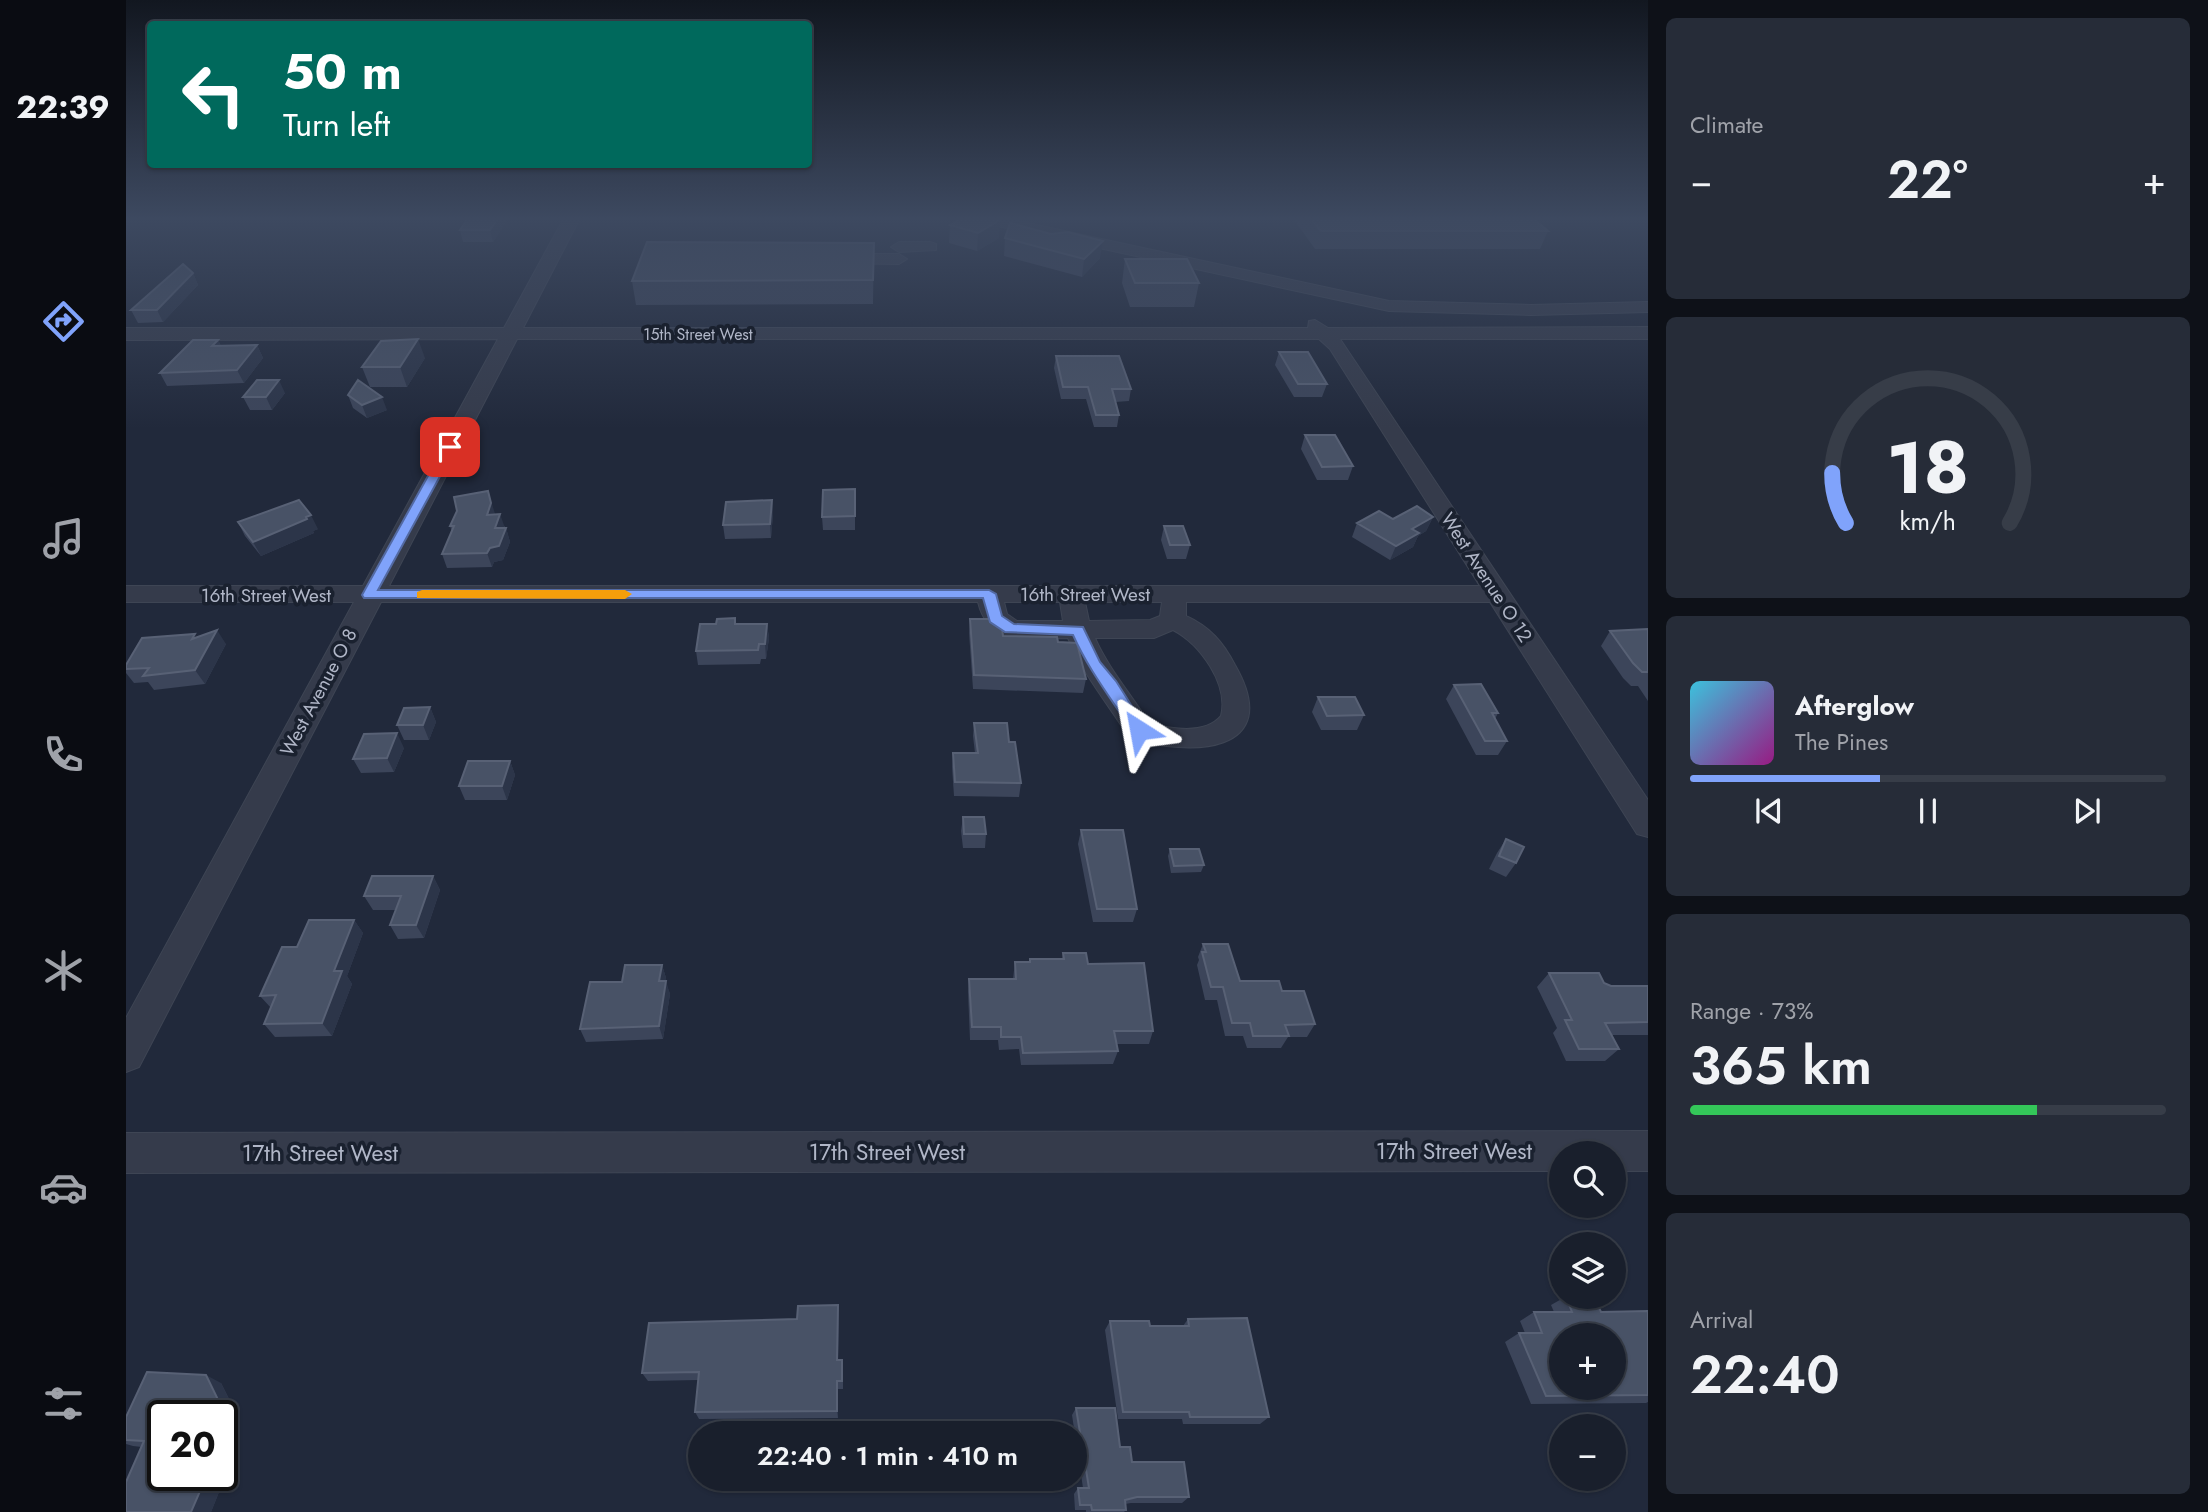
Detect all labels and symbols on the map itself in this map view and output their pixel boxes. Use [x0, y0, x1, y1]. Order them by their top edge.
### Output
street label: 15th Street West [643, 323, 753, 346]
pin [420, 417, 480, 477]
street label: West Avenue O 12 [1434, 507, 1539, 648]
street label: 16th Street West [1020, 581, 1150, 608]
street label: 16th Street West [201, 582, 331, 609]
street label: West Avenue O 8 [273, 624, 363, 761]
position arrow [1102, 693, 1176, 767]
street label: 17th Street West [1376, 1134, 1533, 1168]
street label: 17th Street West [809, 1135, 966, 1169]
street label: 17th Street West [242, 1136, 399, 1170]
speed limit sign: 20 [147, 1400, 238, 1491]

